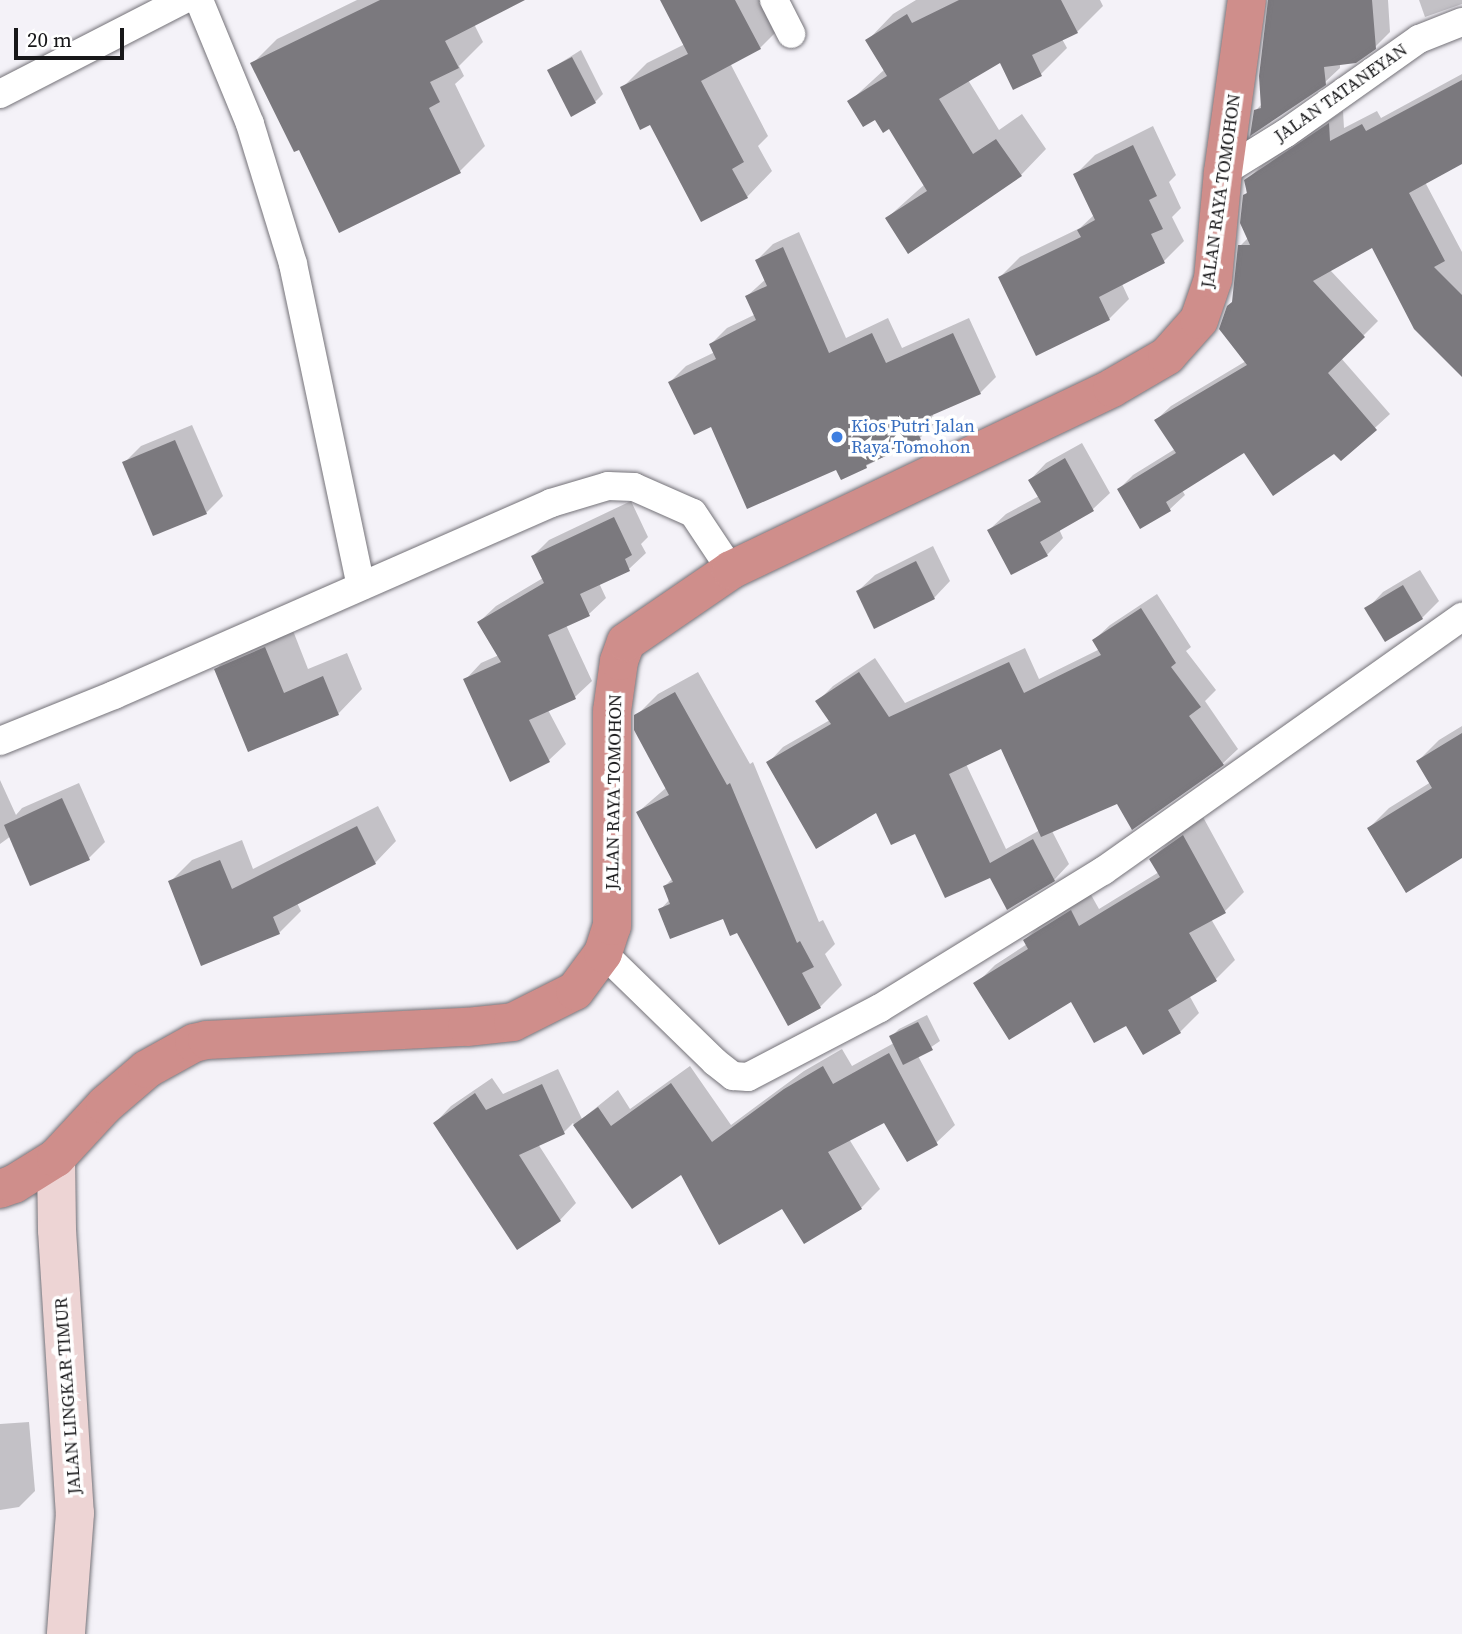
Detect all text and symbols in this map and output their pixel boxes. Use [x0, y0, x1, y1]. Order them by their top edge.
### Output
scale bar [18, 14, 128, 58]
text: 20 m [27, 25, 72, 54]
street label: JALAN TATANEYAN [1270, 39, 1412, 147]
street label: JALAN RAYA TOMOHON [1197, 92, 1245, 290]
place label: Kios Putri Jalan Raya Tomohon [851, 416, 975, 458]
marker: Kios Putri Jalan Raya Tomohon [829, 429, 845, 445]
street label: JALAN RAYA TOMOHON [601, 694, 627, 890]
street label: JALAN LINGKAR TIMUR [50, 1297, 86, 1495]

